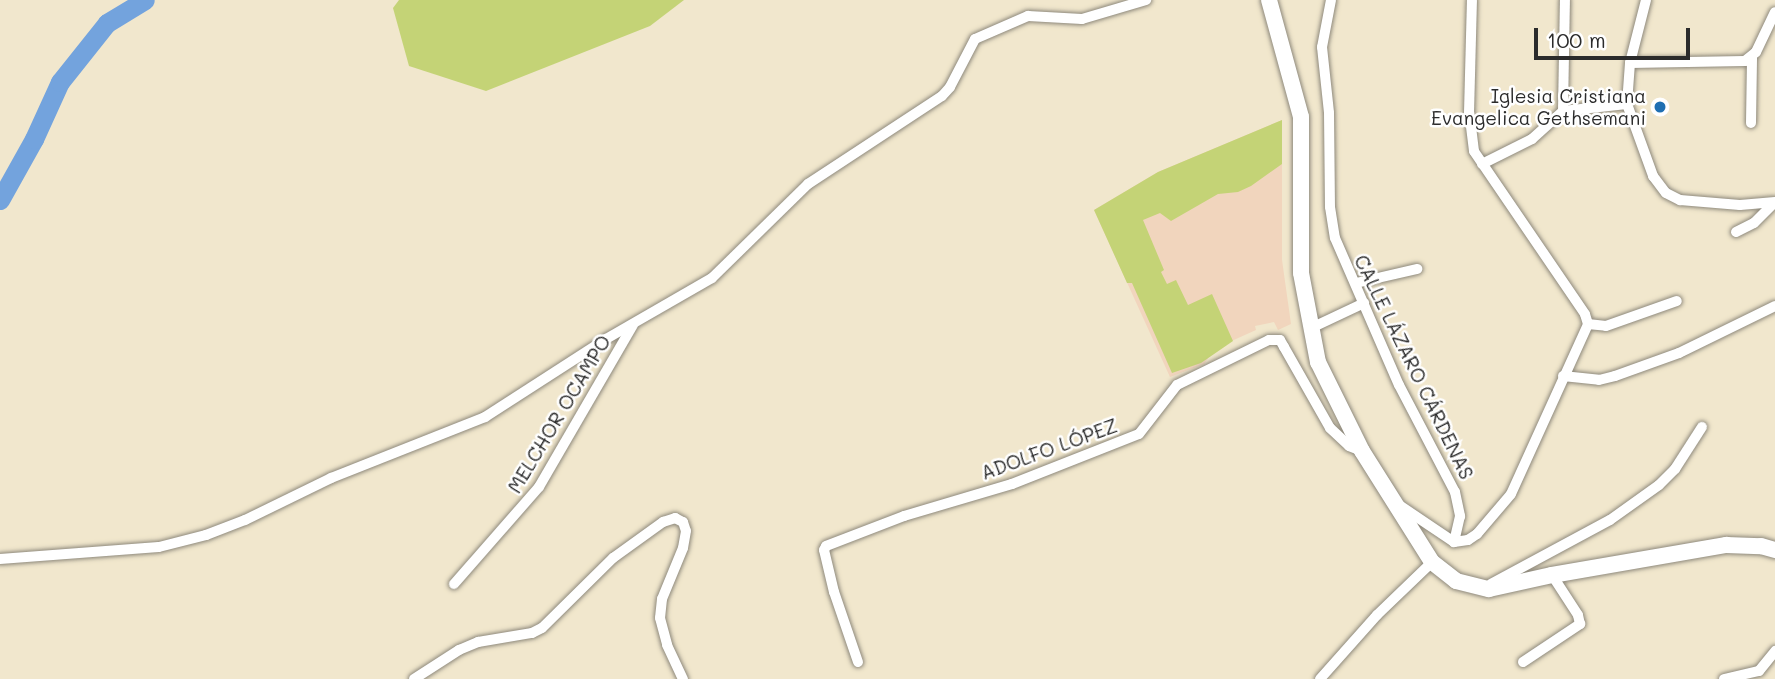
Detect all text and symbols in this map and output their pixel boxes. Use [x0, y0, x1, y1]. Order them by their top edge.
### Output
scale bar [1537, 14, 1693, 58]
text: 100 m [1547, 26, 1606, 53]
place label: Iglesia Cristiana Evangelica Gethsemani [1431, 85, 1646, 129]
marker: Iglesia Cristiana Evangelica Gethsemani [1652, 99, 1668, 115]
street label: CALLE LÁZARO CÁRDENAS [1350, 251, 1478, 483]
street label: MELCHOR OCAMPO [503, 331, 615, 497]
street label: ADOLFO LÓPEZ [978, 414, 1120, 484]

